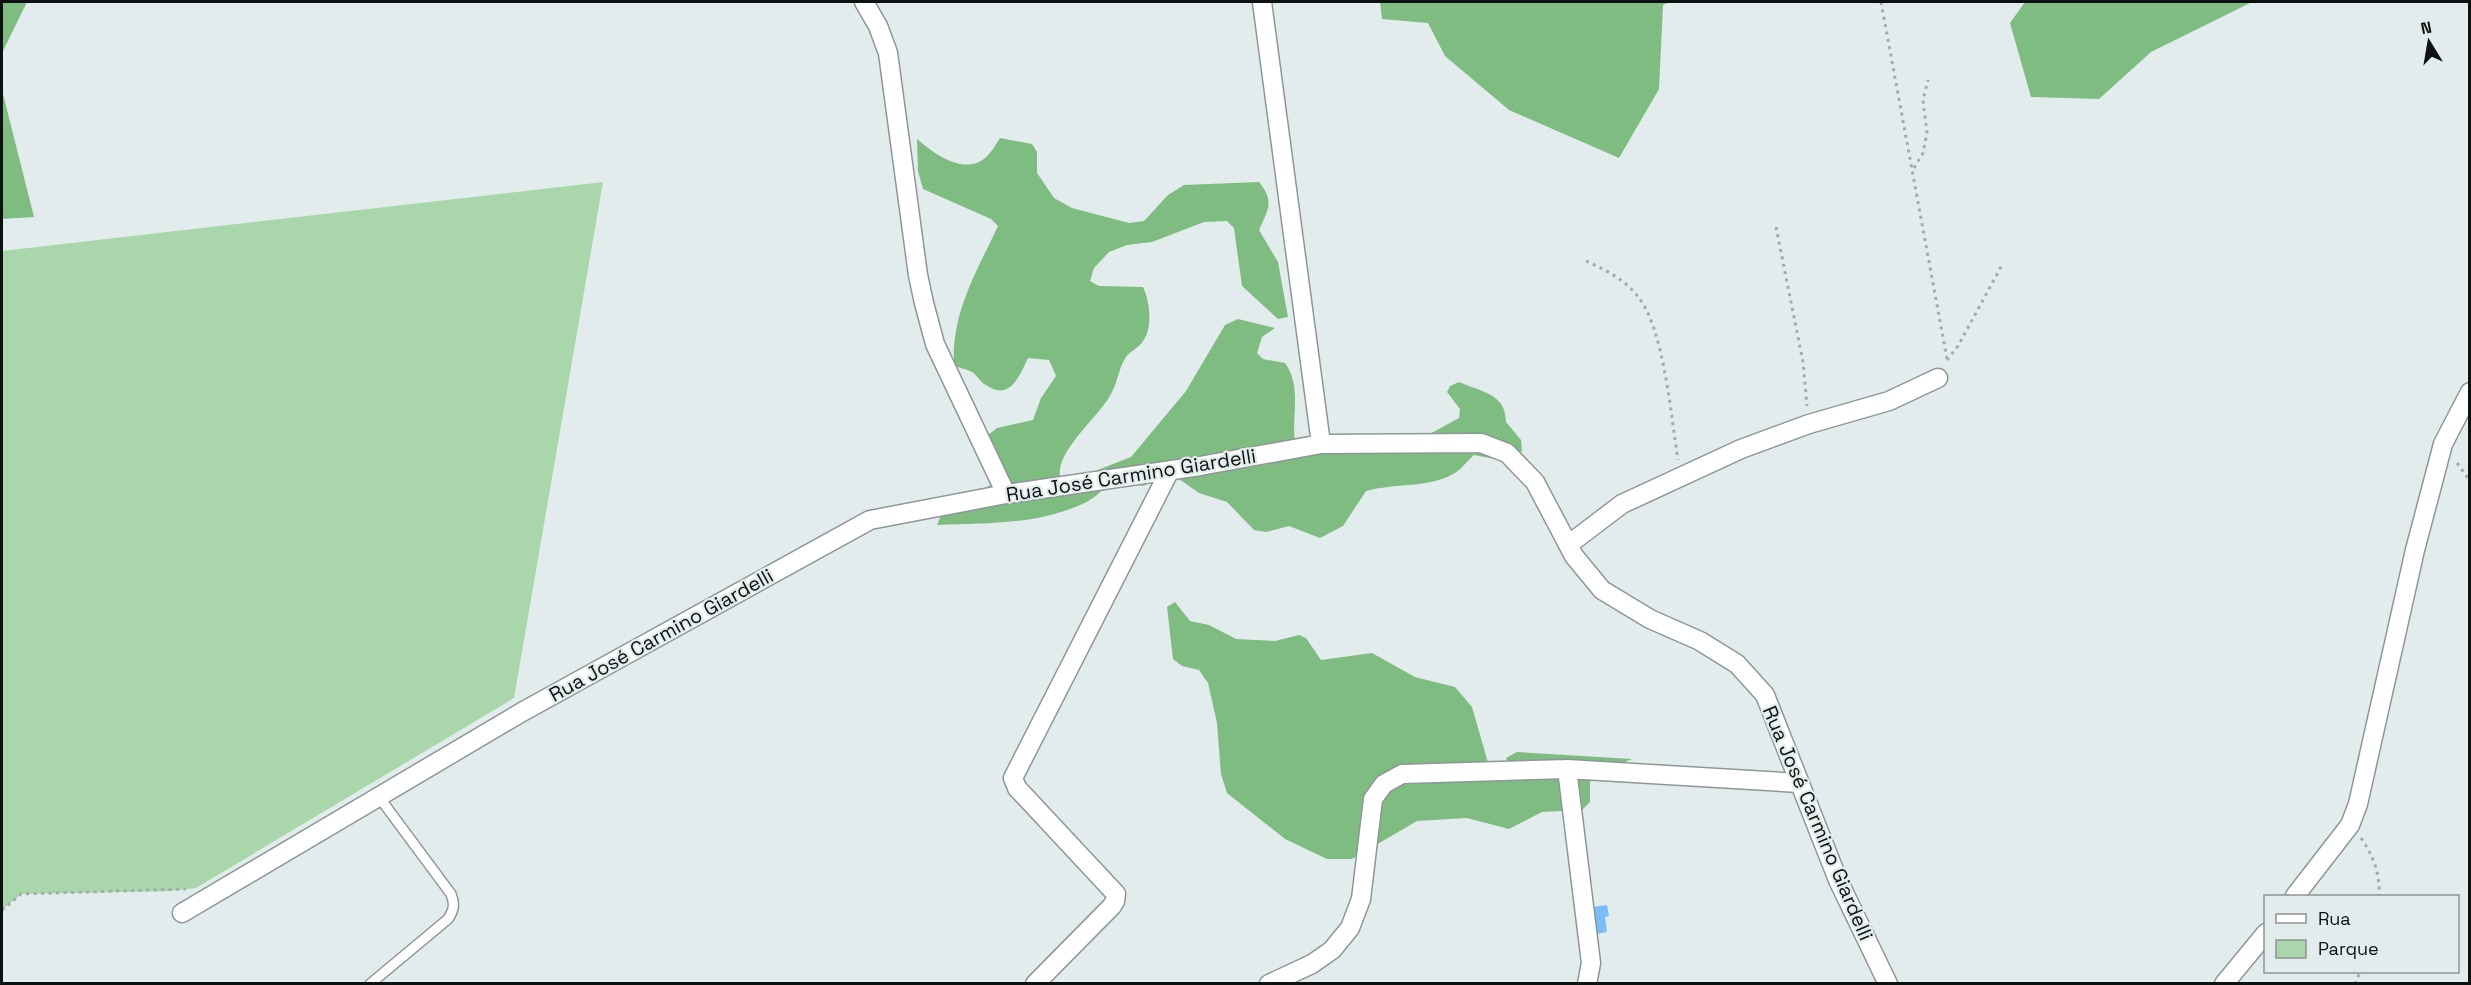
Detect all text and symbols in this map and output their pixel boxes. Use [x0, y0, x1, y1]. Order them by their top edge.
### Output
north arrow [2399, 12, 2459, 72]
text: N [2419, 16, 2434, 39]
street label: Rua José Carmino Giardelli [1004, 442, 1258, 508]
street label: Rua José Carmino Giardelli [544, 562, 778, 708]
street label: Rua José Carmino Giardelli [1757, 702, 1879, 944]
legend [2264, 895, 2459, 973]
text: Rua [2318, 907, 2351, 930]
text: Parque [2318, 937, 2379, 960]

